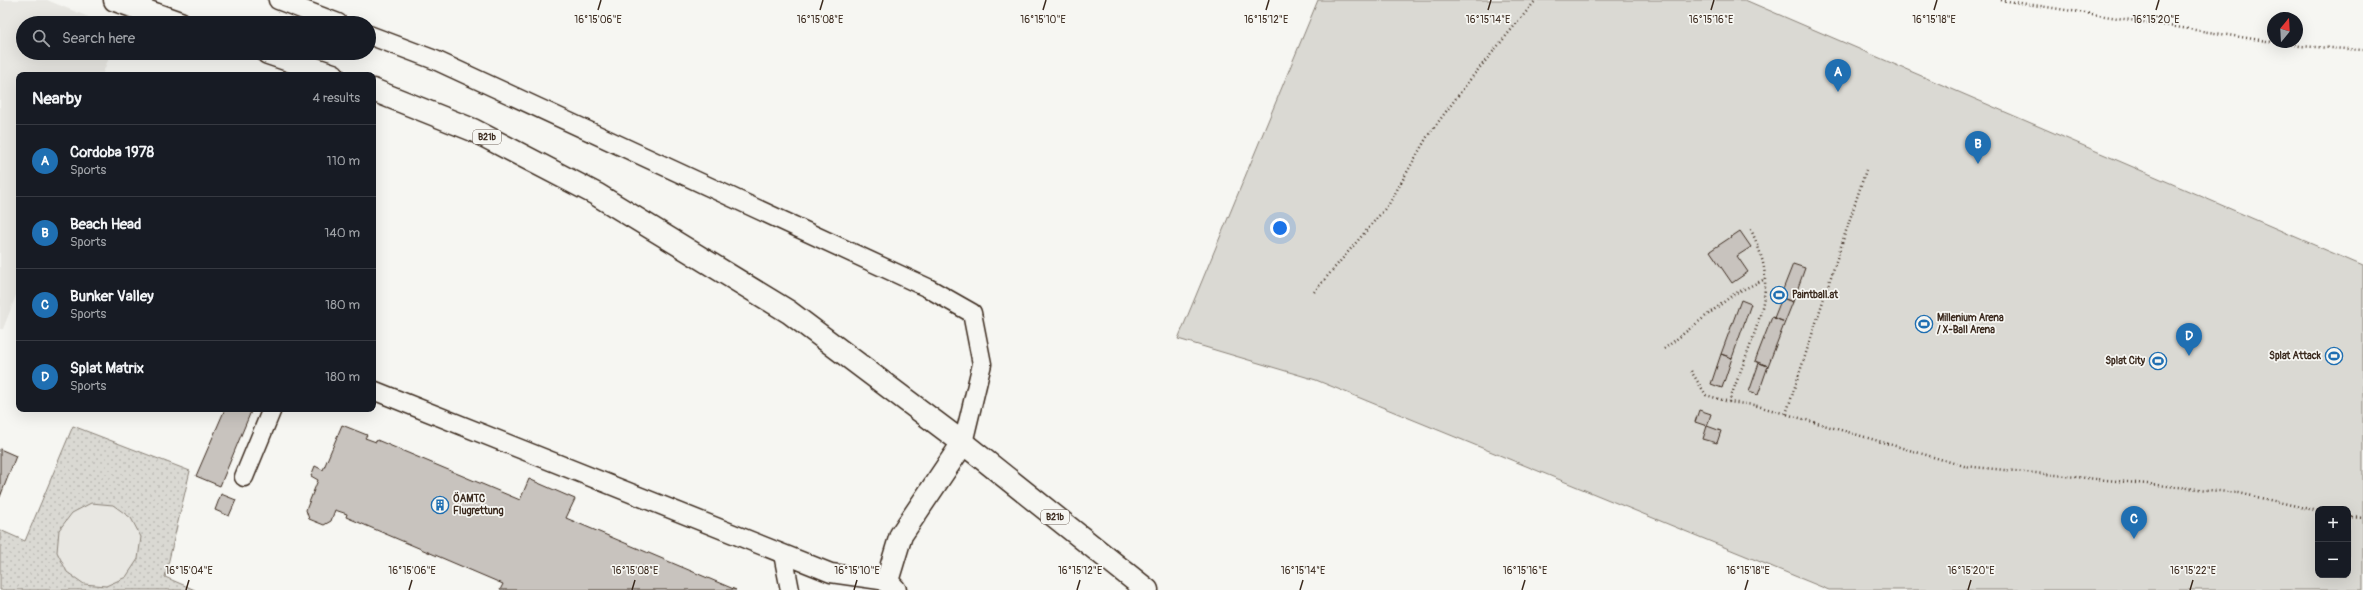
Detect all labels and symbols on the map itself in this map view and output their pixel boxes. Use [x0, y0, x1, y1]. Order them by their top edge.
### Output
north arrow [2267, 12, 2303, 48]
text: 16°15'06"E [574, 14, 622, 26]
text: 16°15'08"E [797, 14, 843, 26]
text: 16°15'10"E [1020, 14, 1066, 26]
text: 16°15'12"E [1244, 14, 1288, 26]
text: 16°15'14"E [1466, 14, 1510, 26]
text: 16°15'16"E [1689, 14, 1733, 26]
text: 16°15'18"E [1912, 14, 1956, 26]
text: 16°15'20"E [2132, 14, 2180, 26]
pin: A [1825, 59, 1851, 92]
road number: B21b [473, 130, 501, 144]
pin: B [1965, 131, 1991, 164]
your location [1270, 218, 1290, 238]
sports icon: Paintball.at [1769, 285, 1789, 305]
place label: Paintball.at [1792, 289, 1839, 301]
place label: Millenium Arena / X-Ball Arena [1937, 312, 2004, 336]
sports icon: Millenium Arena / X-Ball Arena [1914, 314, 1934, 334]
pin: D [2176, 323, 2202, 356]
sports icon: Splat Attack [2324, 346, 2344, 366]
place label: Splat Attack [2269, 350, 2322, 362]
sports icon: Splat City [2148, 351, 2168, 371]
place label: Splat City [2105, 355, 2146, 367]
place label: ÖAMTC Flugrettung [453, 491, 504, 517]
building icon: ÖAMTC Flugrettung [430, 495, 450, 515]
pin: C [2121, 506, 2147, 539]
road number: B21b [1041, 510, 1069, 524]
text: 16°15'04"E [165, 565, 213, 577]
text: 16°15'06"E [388, 565, 436, 577]
text: 16°15'08"E [612, 565, 658, 577]
text: 16°15'10"E [834, 565, 880, 577]
text: 16°15'12"E [1058, 565, 1102, 577]
text: 16°15'14"E [1281, 565, 1325, 577]
text: 16°15'16"E [1503, 565, 1547, 577]
text: 16°15'18"E [1726, 565, 1770, 577]
text: 16°15'20"E [1947, 565, 1995, 577]
text: 16°15'22"E [2170, 565, 2216, 577]

